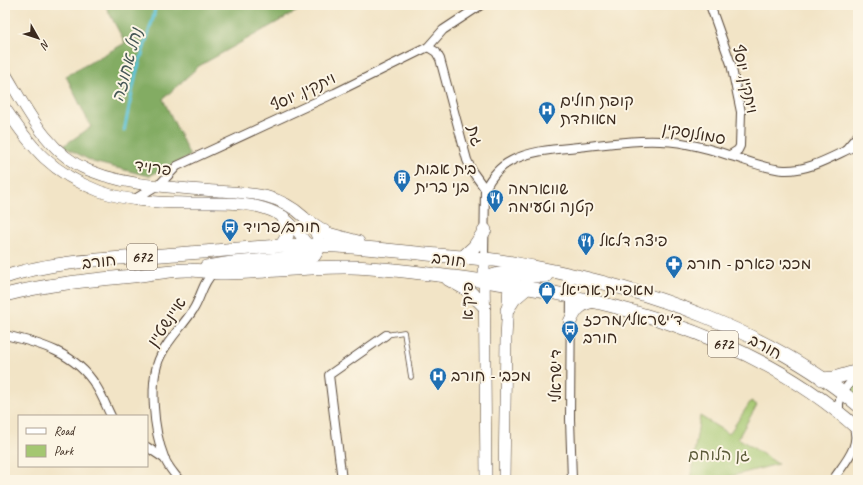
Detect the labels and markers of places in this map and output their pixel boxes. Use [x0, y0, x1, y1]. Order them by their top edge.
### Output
place label: קופת חולים מאוחדת [560, 91, 634, 129]
hospital icon: קופת חולים מאוחדת [537, 100, 557, 125]
place label: בית אבות בני ברית [414, 159, 476, 197]
building icon: בית אבות בני ברית [392, 168, 412, 193]
place label: שווארמה קטנה וטעימה [508, 179, 594, 217]
restaurant icon: שווארמה קטנה וטעימה [485, 188, 505, 213]
bus stop icon: חורב/פרויד [220, 217, 240, 242]
place label: חורב/פרויד [243, 217, 320, 237]
restaurant icon: פיצה דלאל [576, 231, 596, 256]
place label: פיצה דלאל [599, 231, 668, 251]
pharmacy icon: מכבי פארם - חורב [664, 254, 684, 279]
place label: מכבי פארם - חורב [687, 254, 811, 274]
shop icon: מאפיית אריאל [537, 280, 557, 305]
place label: מאפיית אריאל [560, 280, 654, 300]
place label: ד׳ישראלי/מרכז חורב [583, 310, 683, 348]
bus stop icon: ד׳ישראלי/מרכז חורב [560, 319, 580, 344]
hospital icon: מכבי - חורב [428, 366, 448, 391]
place label: מכבי - חורב [451, 366, 531, 386]

